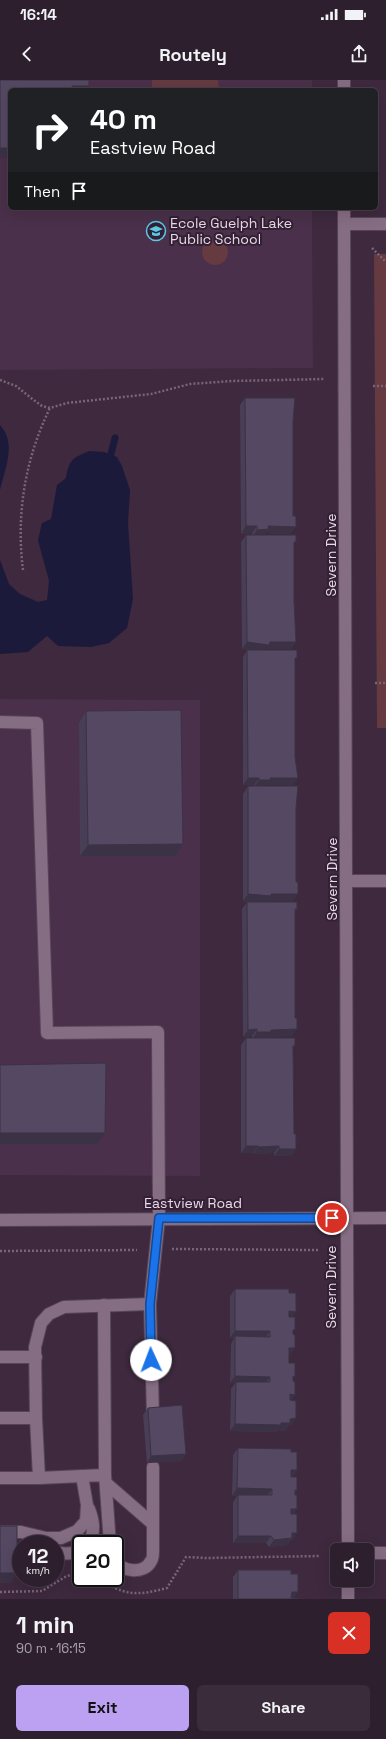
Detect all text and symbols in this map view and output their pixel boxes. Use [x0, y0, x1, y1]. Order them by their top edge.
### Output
text: 16:14 [20, 5, 57, 24]
icon: back [16, 43, 38, 65]
text: Routely [159, 43, 227, 66]
icon: share [348, 43, 370, 65]
text: 40 m [90, 101, 157, 137]
icon: right [24, 104, 76, 156]
text: Eastview Road [90, 136, 216, 159]
icon: arrive [68, 180, 90, 202]
text: Then [24, 182, 60, 201]
place label: Ecole Guelph Lake Public School [170, 214, 292, 248]
school or university icon: Ecole Guelph Lake Public School [145, 220, 167, 242]
street label: Severn Drive [322, 513, 340, 597]
street label: Severn Drive [323, 837, 341, 921]
street label: Eastview Road [144, 1194, 242, 1212]
pin [315, 1201, 349, 1235]
icon: arrive [321, 1207, 343, 1229]
street label: Severn Drive [322, 1245, 340, 1329]
position arrow [130, 1339, 172, 1381]
speed limit sign: 20 [72, 1535, 124, 1587]
text: 12 [28, 1543, 48, 1569]
map controls [330, 1543, 374, 1587]
button: sound [330, 1543, 374, 1587]
text: km/h [26, 1564, 50, 1577]
text: 1 min [16, 1609, 75, 1640]
button: close [328, 1612, 370, 1654]
text: 90 m · 16:15 [16, 1640, 86, 1657]
button: Exit [16, 1685, 189, 1731]
button: Share [197, 1685, 370, 1731]

